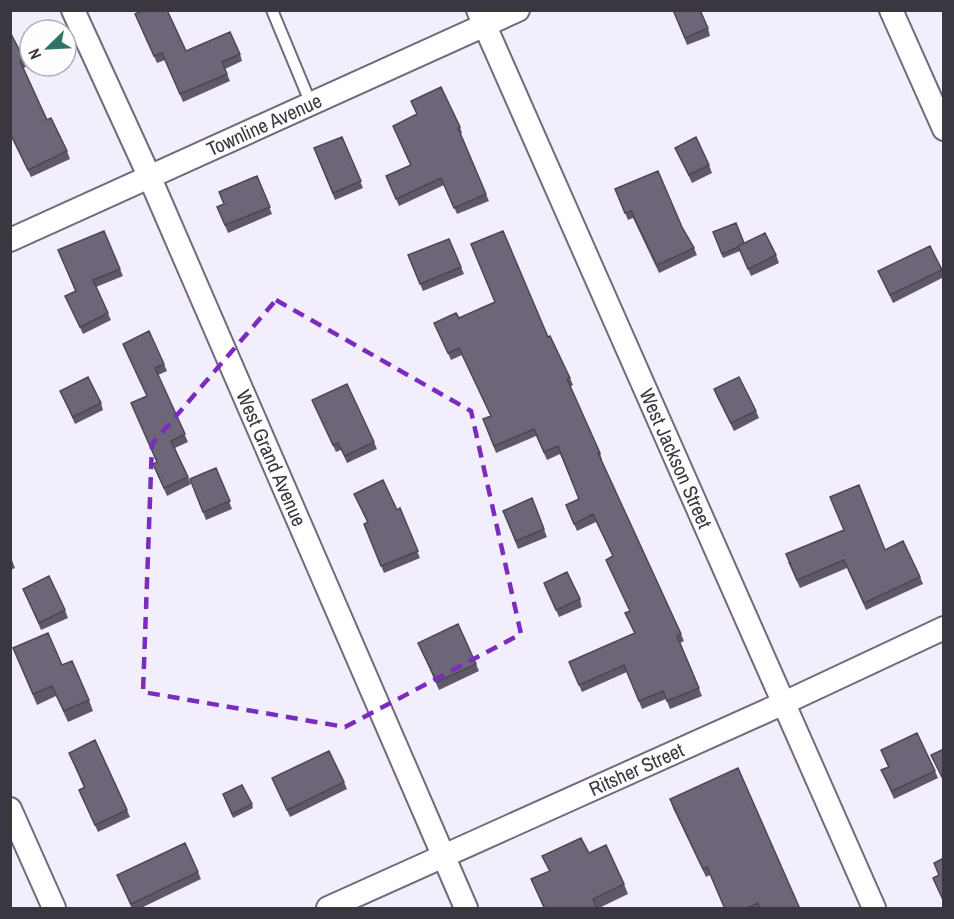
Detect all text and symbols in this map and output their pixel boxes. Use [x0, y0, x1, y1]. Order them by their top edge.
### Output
north arrow [18, 18, 78, 78]
text: N [22, 45, 46, 63]
street label: Townline Avenue [202, 87, 326, 162]
street label: West Jackson Street [634, 384, 719, 533]
street label: West Grand Avenue [230, 385, 313, 530]
street label: Ritsher Street [584, 736, 688, 802]

